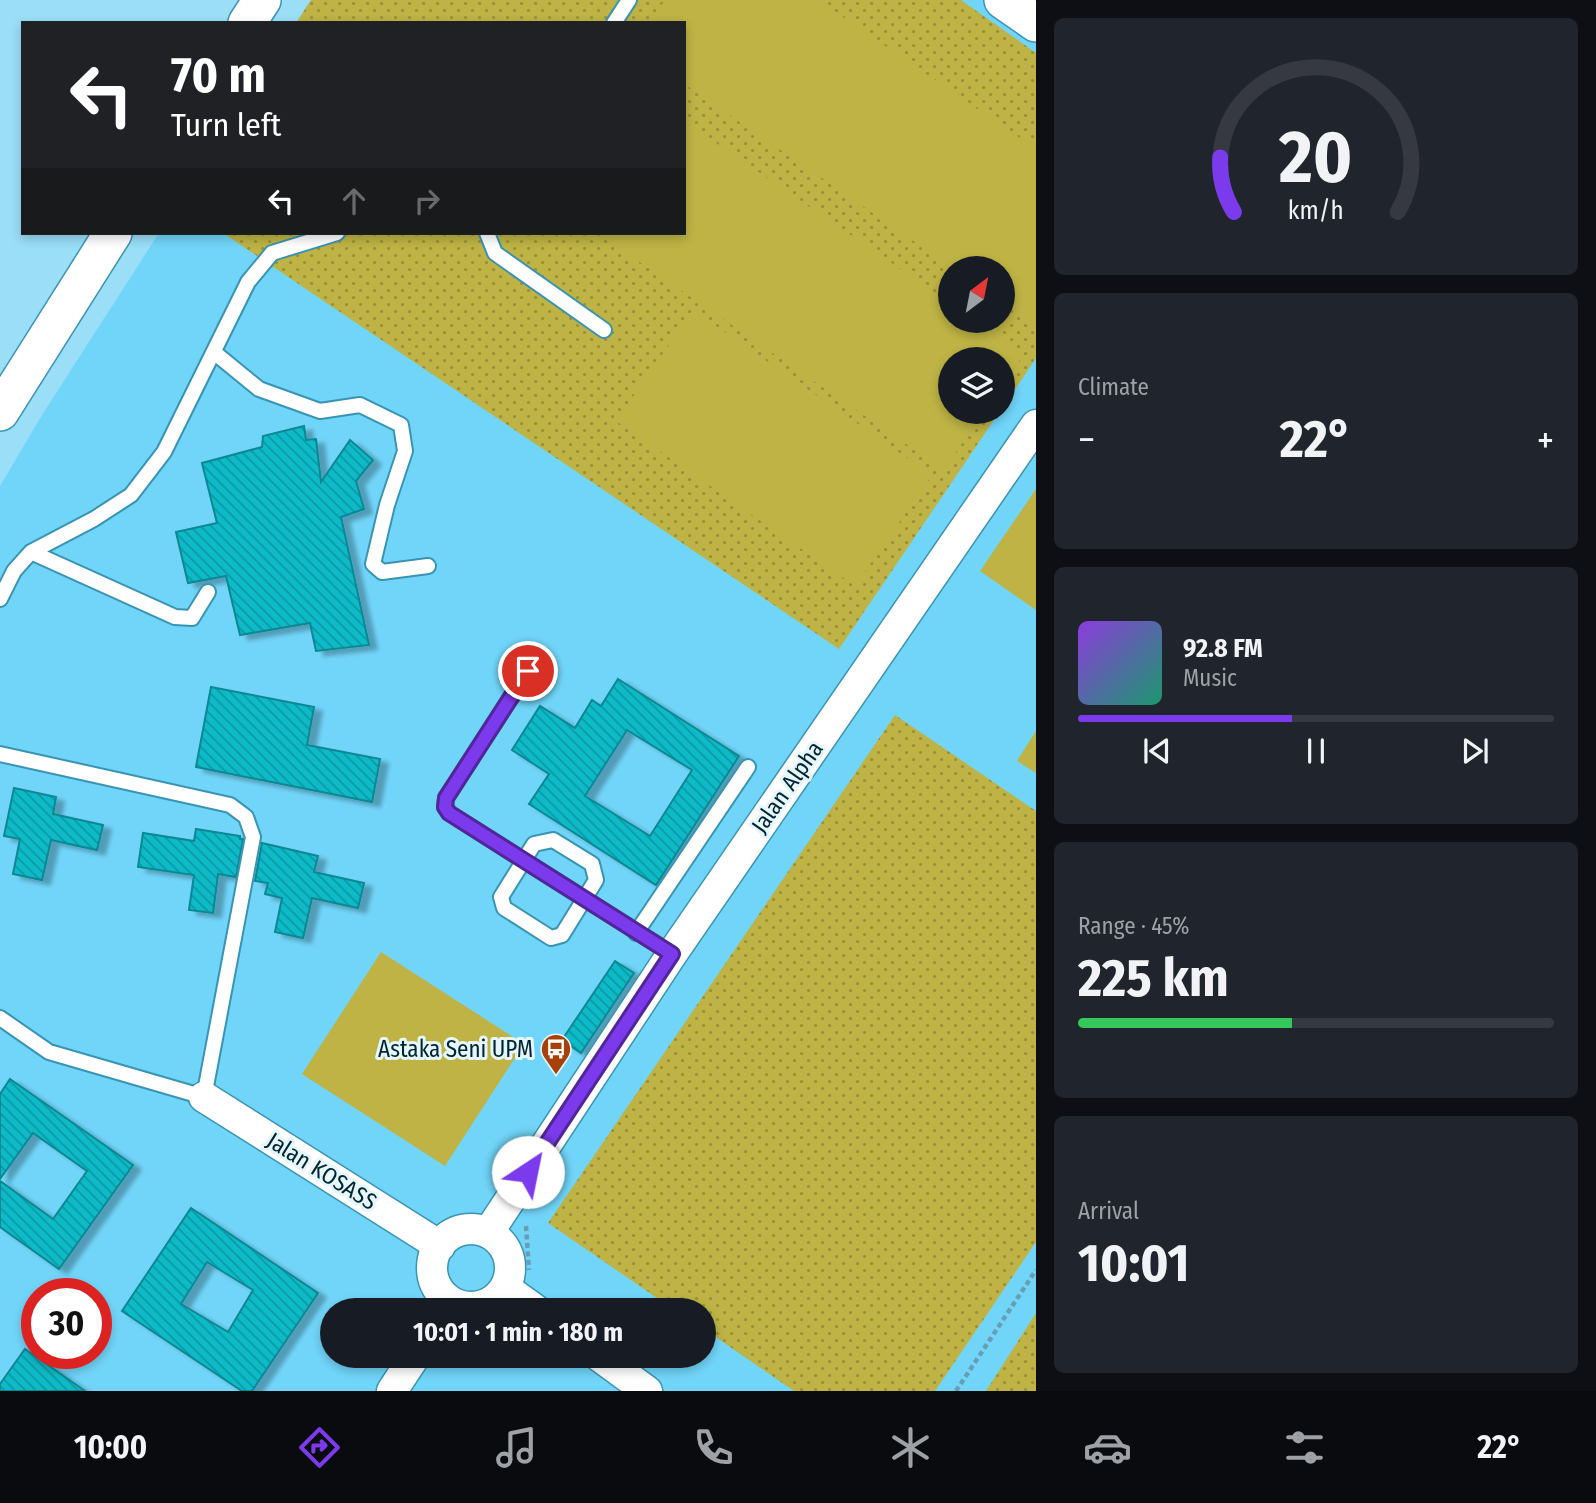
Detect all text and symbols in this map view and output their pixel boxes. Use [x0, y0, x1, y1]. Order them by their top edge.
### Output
text: 70 m [171, 46, 266, 105]
icon: left [56, 49, 147, 140]
text: Turn left [171, 106, 281, 144]
text: 20 [1278, 115, 1353, 202]
icon: left [262, 182, 300, 220]
icon: ahead [335, 182, 373, 220]
icon: right [408, 182, 446, 220]
text: km/h [1288, 196, 1344, 226]
north arrow [938, 256, 1015, 332]
map controls [938, 256, 1015, 424]
button: layers [938, 347, 1015, 424]
text: Climate [1078, 373, 1149, 401]
text: 22° [1280, 408, 1352, 471]
text: − [1078, 417, 1095, 463]
text: + [1537, 417, 1554, 463]
text: 92.8 FM [1183, 633, 1263, 664]
pin [498, 641, 558, 701]
icon: arrive [509, 652, 547, 690]
text: Music [1183, 664, 1237, 692]
icon: previous [1138, 732, 1176, 770]
icon: pause [1297, 732, 1335, 770]
icon: next [1456, 732, 1494, 770]
street label: Jalan Alpha [745, 736, 829, 838]
text: Range · 45% [1078, 912, 1189, 940]
text: 225 km [1078, 947, 1229, 1010]
bus stop icon: Astaka Seni UPM [539, 1032, 573, 1076]
place label: Astaka Seni UPM [378, 1035, 533, 1063]
street label: Jalan KOSASS [262, 1126, 382, 1216]
position arrow [491, 1135, 565, 1209]
text: Arrival [1078, 1197, 1139, 1225]
text: 10:01 [1078, 1232, 1190, 1295]
speed limit sign: 30 [21, 1278, 112, 1369]
text: 10:01 · 1 min · 180 m [413, 1317, 623, 1348]
icon: directions [295, 1423, 344, 1472]
icon: music [492, 1423, 541, 1472]
icon: phone [689, 1423, 738, 1472]
icon: climate [886, 1423, 935, 1472]
icon: car [1083, 1423, 1132, 1472]
icon: filters [1280, 1423, 1329, 1472]
text: 10:00 [74, 1428, 147, 1466]
text: 22° [1477, 1428, 1522, 1466]

